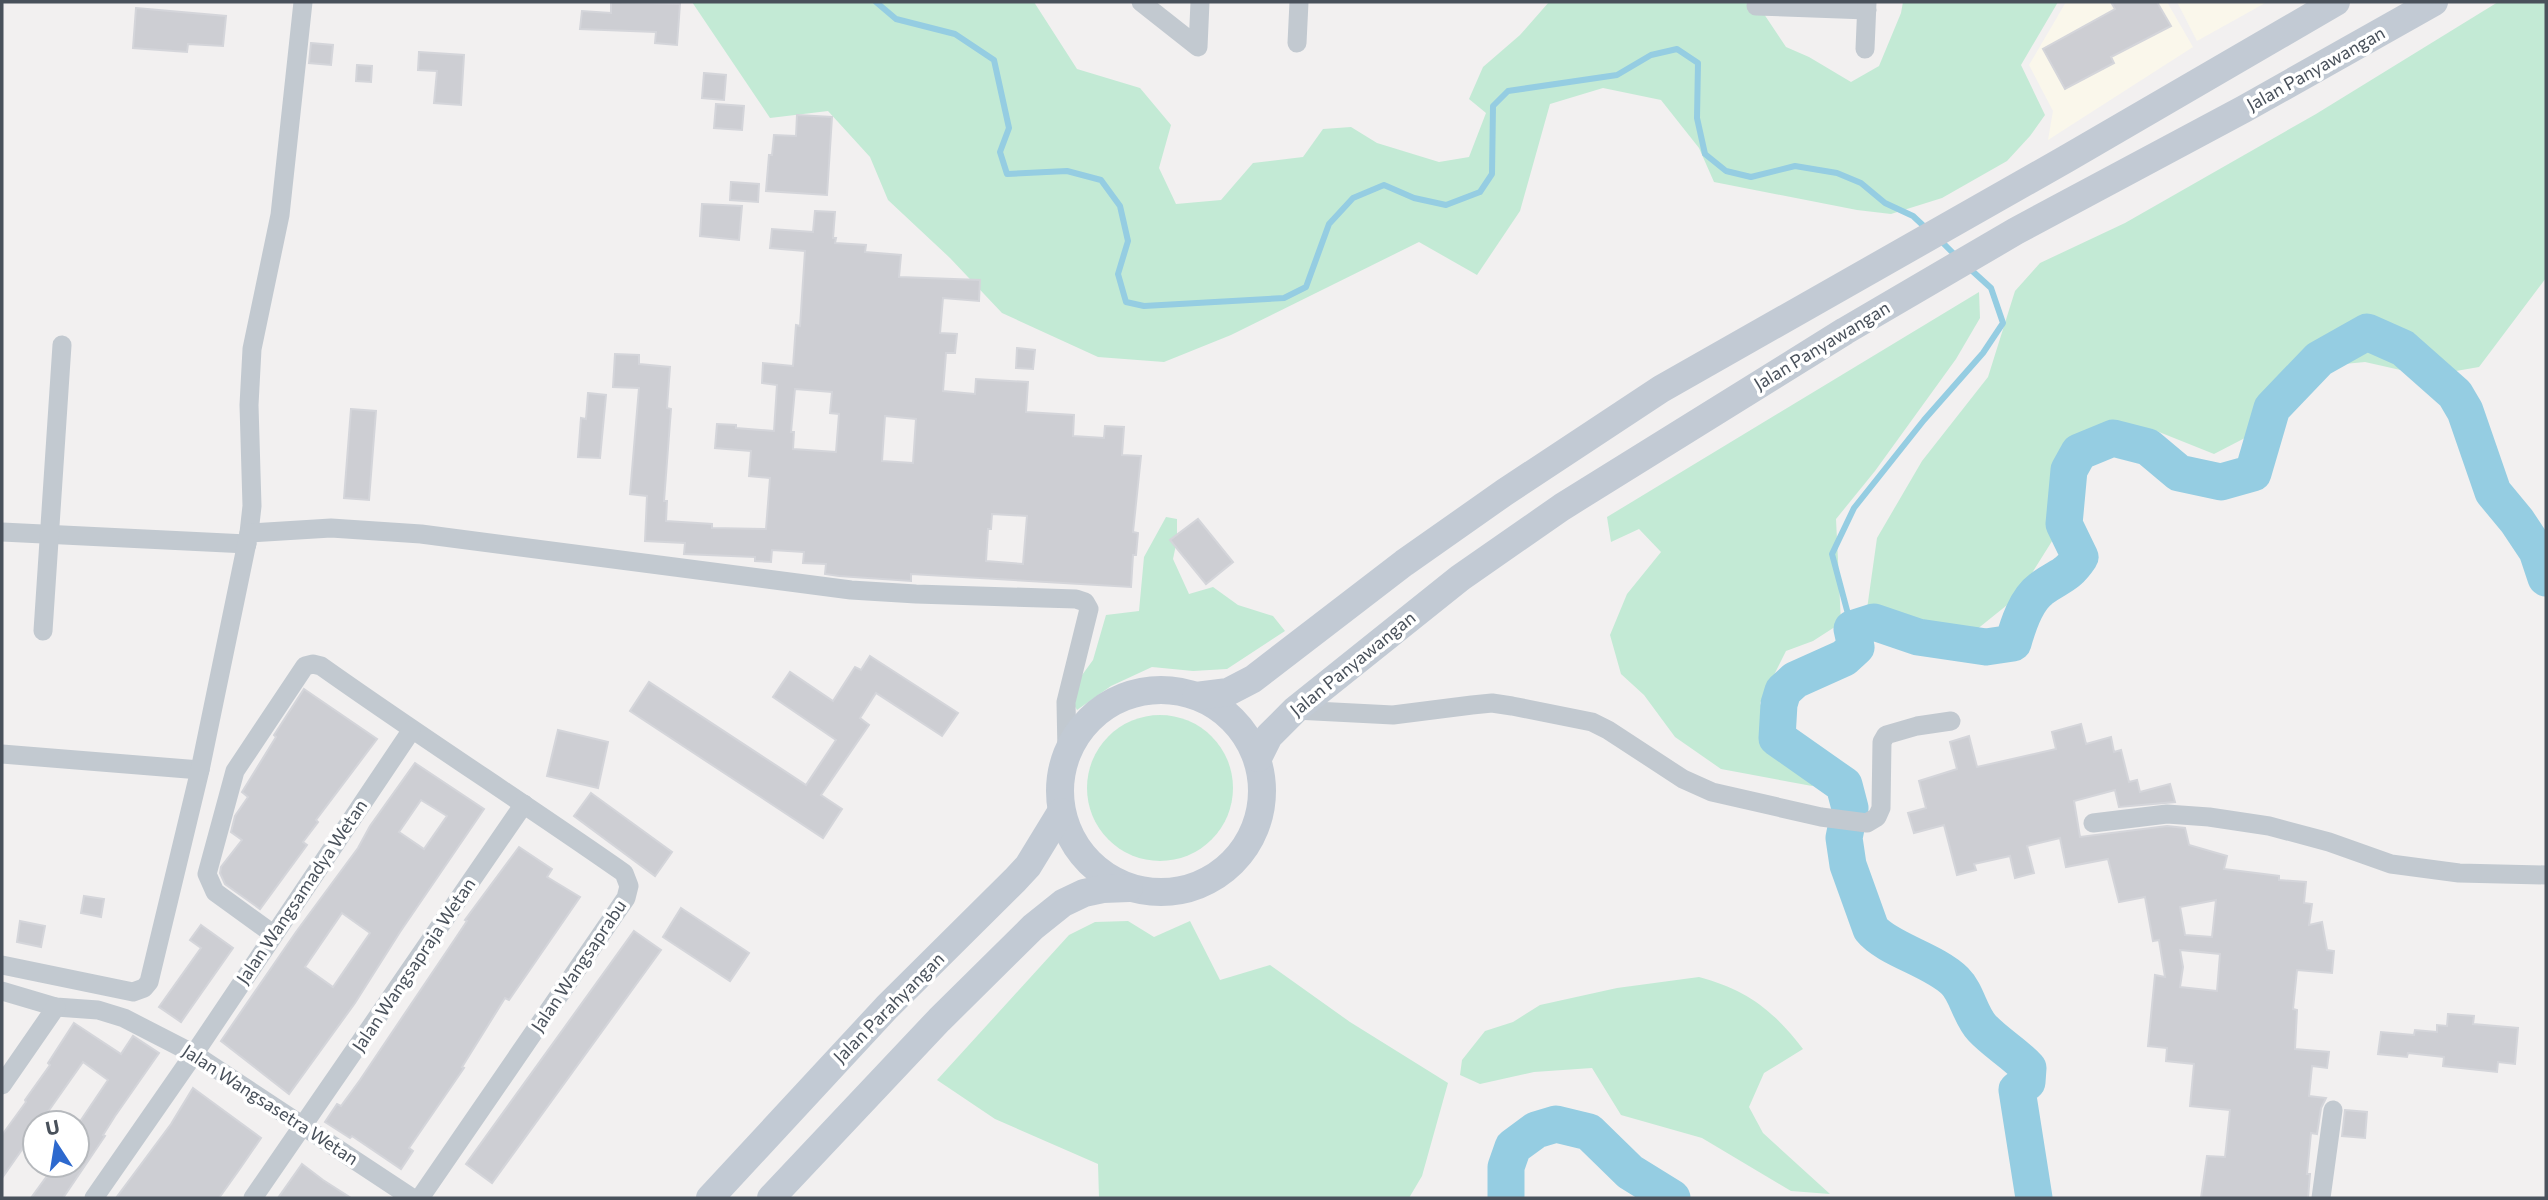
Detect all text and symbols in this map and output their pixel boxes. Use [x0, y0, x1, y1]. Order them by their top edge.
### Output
street label: Jalan Panyawangan [2242, 21, 2389, 115]
street label: Jalan Panyawangan [1749, 296, 1894, 394]
street label: Jalan Panyawangan [1285, 606, 1419, 721]
street label: Jalan Wangsamadya Wetan [231, 795, 371, 988]
street label: Jalan Wangsapraja Wetan [347, 873, 480, 1056]
street label: Jalan Wangsaprabu [526, 895, 631, 1036]
street label: Jalan Parahyangan [828, 947, 948, 1067]
street label: Jalan Wangsasetra Wetan [178, 1039, 363, 1169]
north arrow [21, 1109, 91, 1179]
text: U [43, 1114, 62, 1140]

